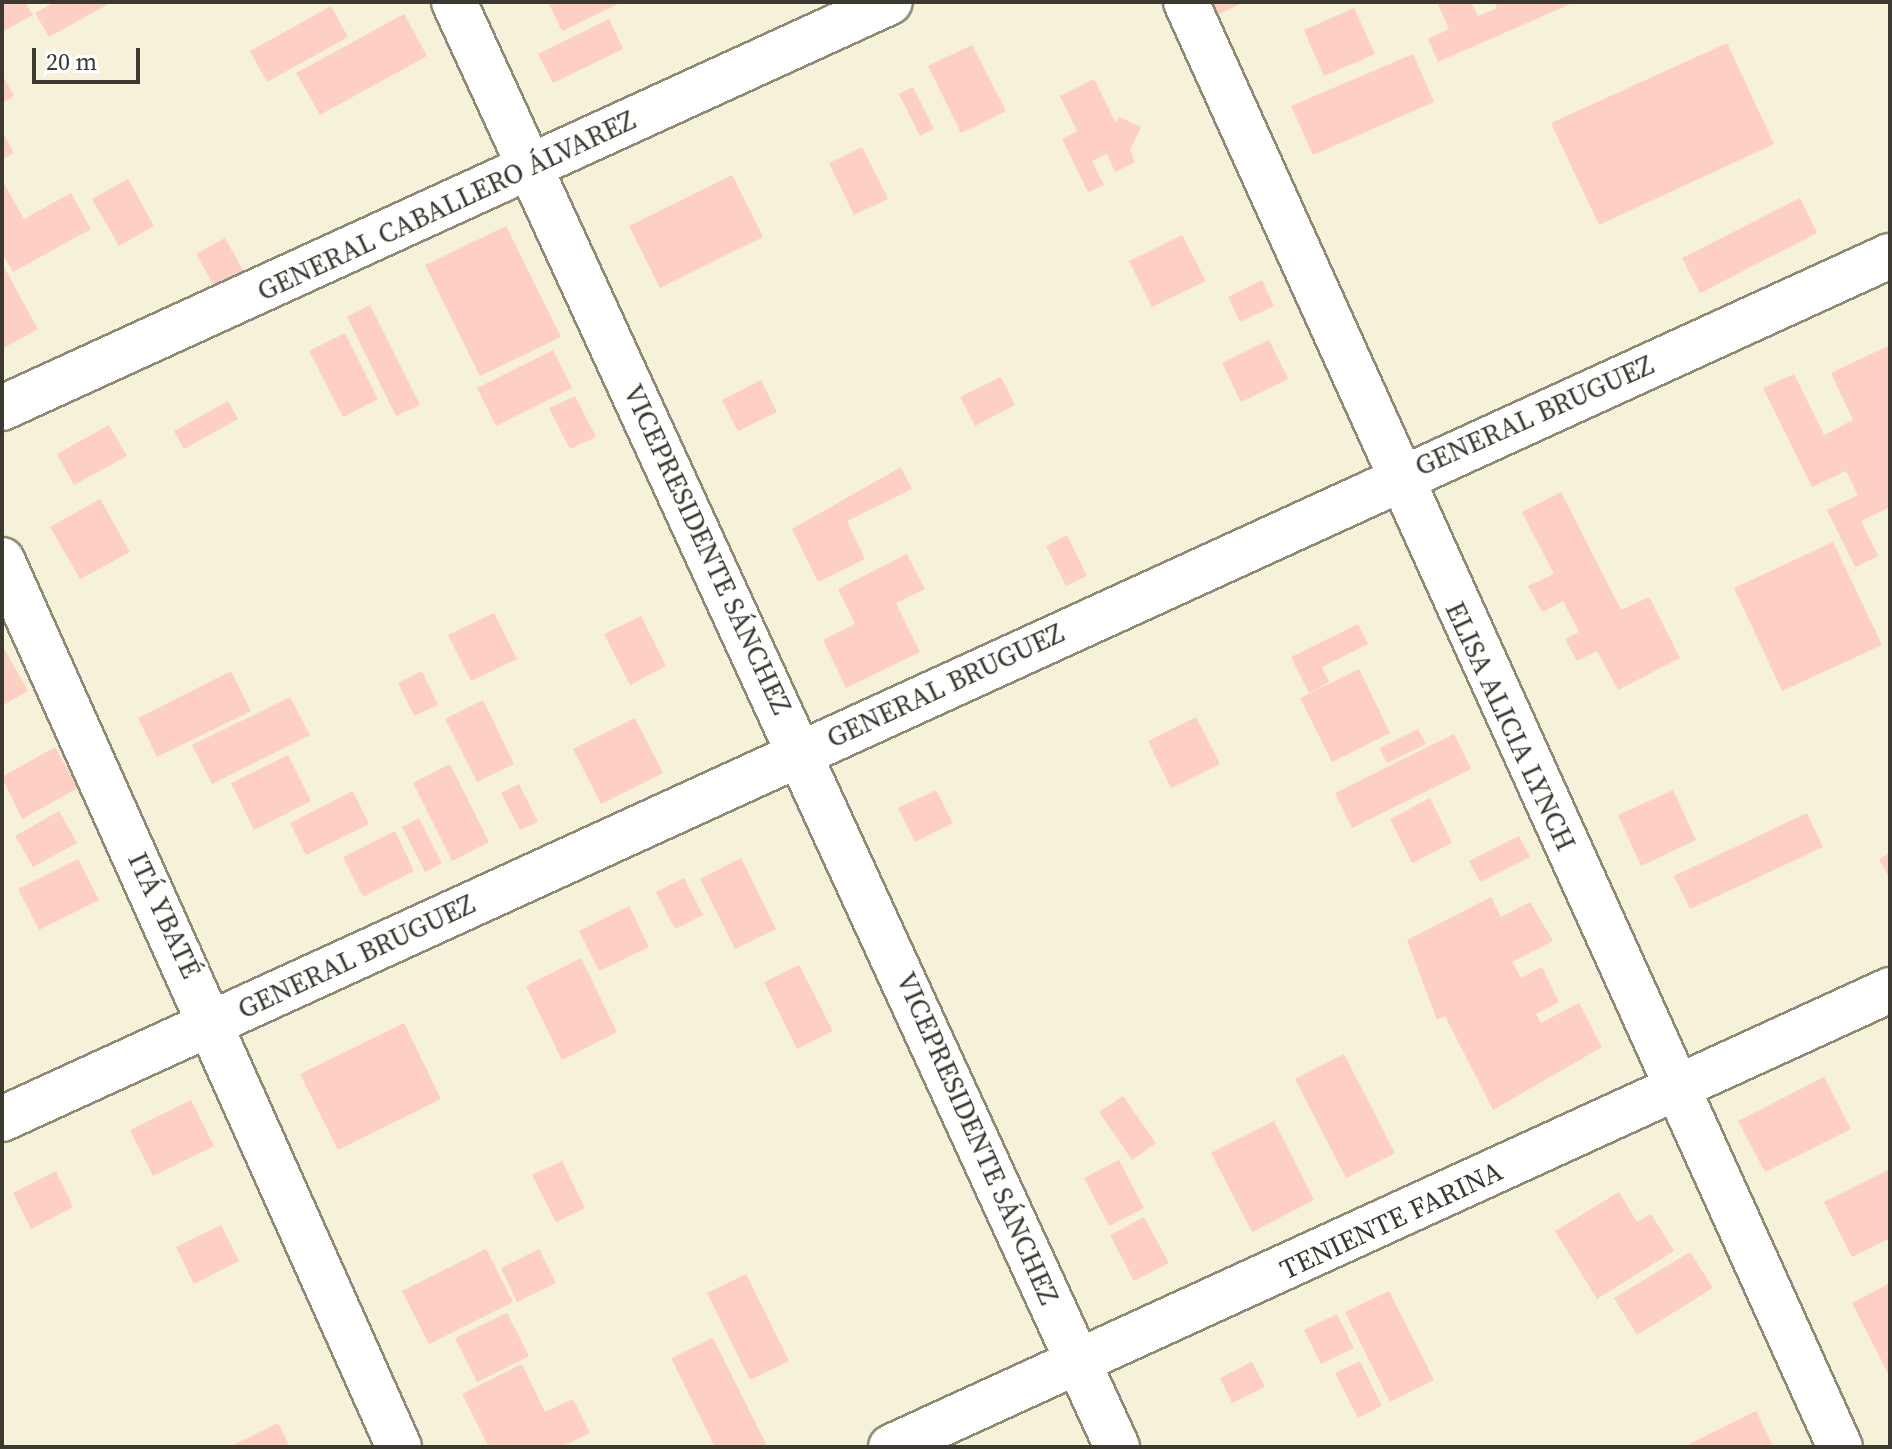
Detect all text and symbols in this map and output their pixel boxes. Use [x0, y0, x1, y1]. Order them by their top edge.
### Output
scale bar [36, 32, 144, 82]
text: 20 m [46, 45, 97, 78]
street label: GENERAL CABALLERO ÁLVAREZ [252, 102, 640, 308]
street label: GENERAL BRUGUEZ [1410, 347, 1658, 483]
street label: VICEPRESIDENTE SÁNCHEZ [617, 379, 799, 719]
street label: ELISA ALICIA LYNCH [1439, 596, 1583, 856]
street label: GENERAL BRUGUEZ [821, 615, 1069, 755]
street label: ITÁ YBATÉ [121, 846, 209, 984]
street label: GENERAL BRUGUEZ [232, 886, 480, 1026]
street label: VICEPRESIDENTE SÁNCHEZ [889, 967, 1067, 1309]
street label: TENIENTE FARINA [1275, 1154, 1507, 1286]

